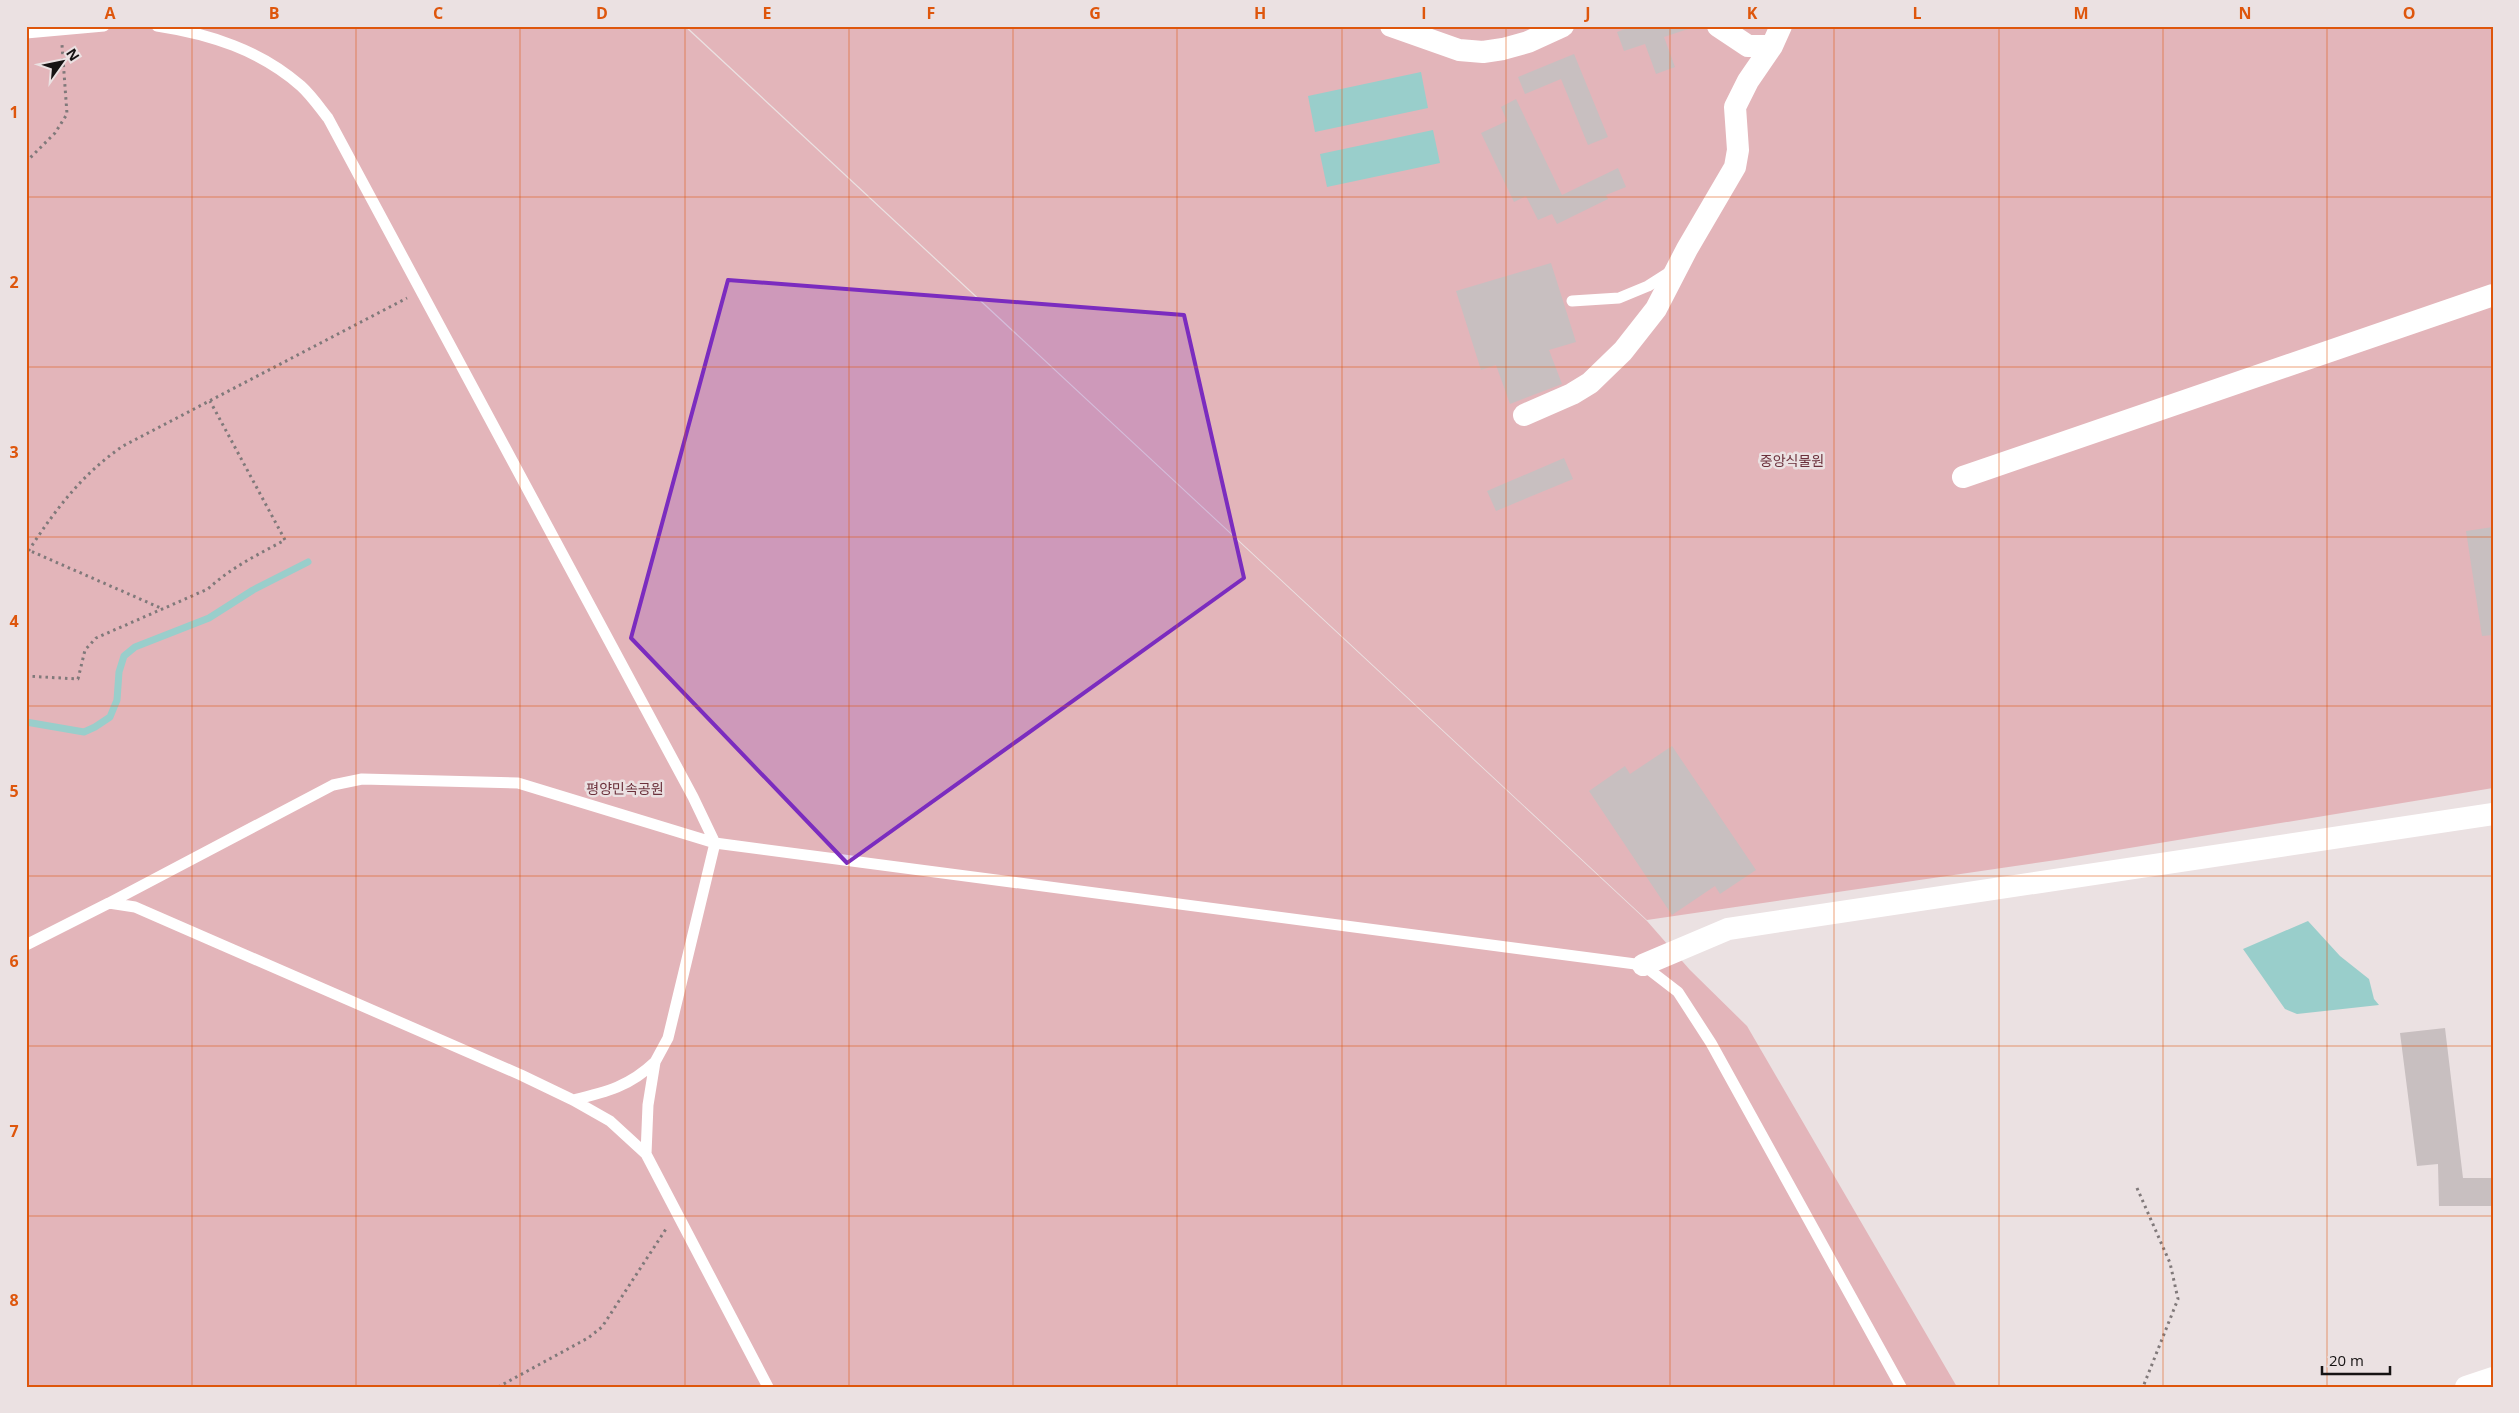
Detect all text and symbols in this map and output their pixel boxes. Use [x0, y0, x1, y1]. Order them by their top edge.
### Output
text: A [104, 2, 116, 24]
text: B [269, 2, 279, 24]
text: C [433, 2, 443, 24]
text: D [596, 2, 608, 24]
text: E [763, 2, 772, 24]
text: F [927, 2, 935, 24]
text: G [1089, 2, 1101, 24]
text: H [1254, 2, 1266, 24]
text: I [1421, 2, 1427, 24]
text: J [1583, 2, 1591, 24]
text: K [1747, 2, 1758, 24]
text: L [1912, 2, 1922, 24]
text: M [2073, 2, 2089, 24]
text: N [2238, 2, 2252, 24]
text: O [2403, 2, 2415, 24]
north arrow [38, 38, 88, 88]
text: N [62, 45, 84, 65]
text: 1 [9, 101, 19, 123]
text: 2 [9, 271, 19, 293]
text: 3 [9, 441, 19, 463]
park label: 중앙식물원 [1760, 451, 1824, 470]
text: 4 [9, 610, 19, 632]
park label: 평양민속공원 [586, 779, 664, 798]
text: 5 [9, 780, 19, 802]
text: 6 [9, 950, 19, 972]
text: 7 [9, 1120, 19, 1142]
text: 8 [9, 1289, 19, 1311]
scale bar [2322, 1343, 2389, 1375]
text: 20 m [2329, 1350, 2364, 1370]

